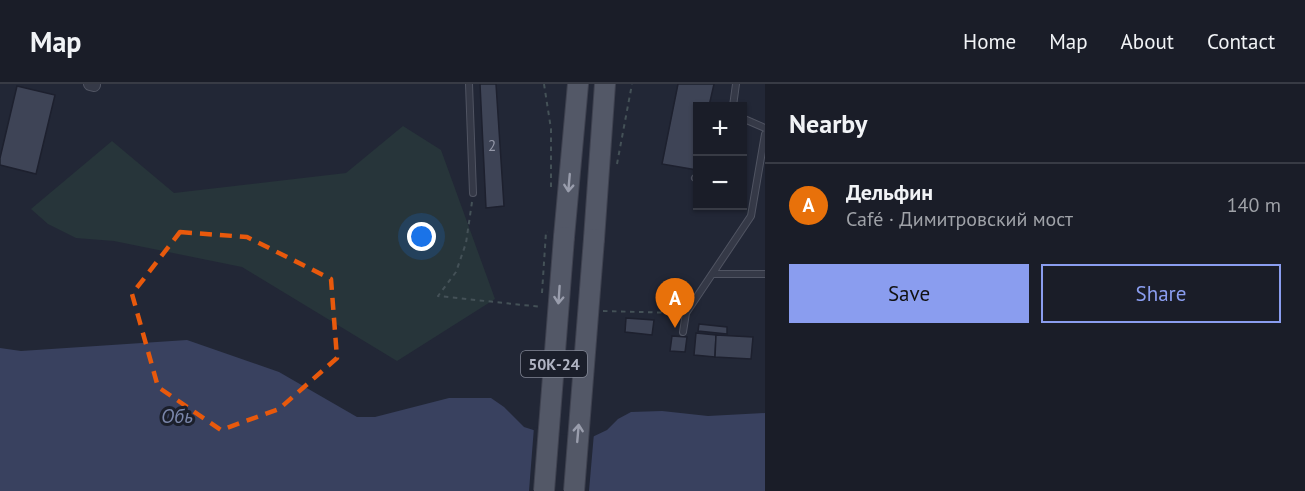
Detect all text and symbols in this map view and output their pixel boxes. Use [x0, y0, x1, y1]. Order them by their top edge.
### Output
text: Map [30, 23, 81, 60]
text: Home [963, 28, 1016, 55]
text: Map [1049, 28, 1088, 55]
text: About [1121, 28, 1174, 55]
text: Contact [1207, 28, 1275, 55]
map controls [693, 102, 747, 210]
button: + [693, 102, 747, 156]
text: Nearby [789, 107, 867, 140]
house number: 2 [488, 136, 496, 155]
button: − [693, 156, 747, 210]
one-way arrow [563, 172, 574, 192]
text: Дельфин [846, 178, 933, 206]
text: A [802, 192, 815, 218]
text: 140 m [1227, 192, 1281, 218]
text: Café · Димитровский мост [846, 206, 1073, 232]
your location [407, 222, 436, 251]
button: Save [789, 264, 1029, 323]
button: Share [1041, 264, 1281, 323]
pin: A [656, 278, 694, 328]
one-way arrow [553, 285, 564, 305]
road number: 50К-24 [521, 351, 587, 377]
water label: Обь [161, 403, 193, 429]
one-way arrow [573, 423, 584, 443]

